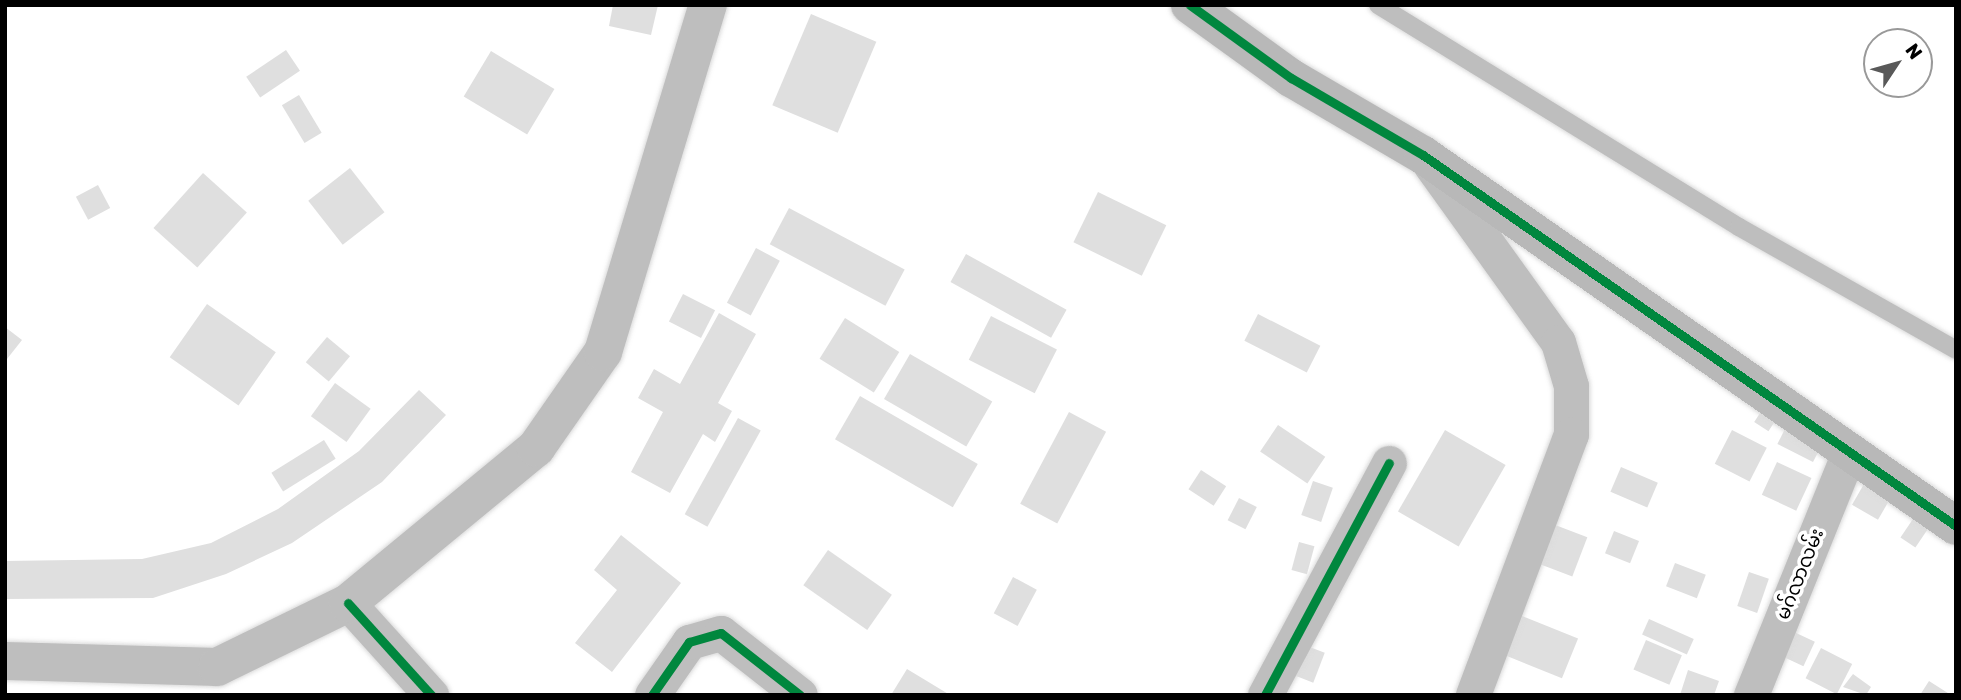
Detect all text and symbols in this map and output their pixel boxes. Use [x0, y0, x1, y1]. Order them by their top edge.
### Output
north arrow [1863, 28, 1933, 98]
text: N [1900, 39, 1927, 64]
street label: မဂ်လာလမ်း [1771, 525, 1829, 623]

